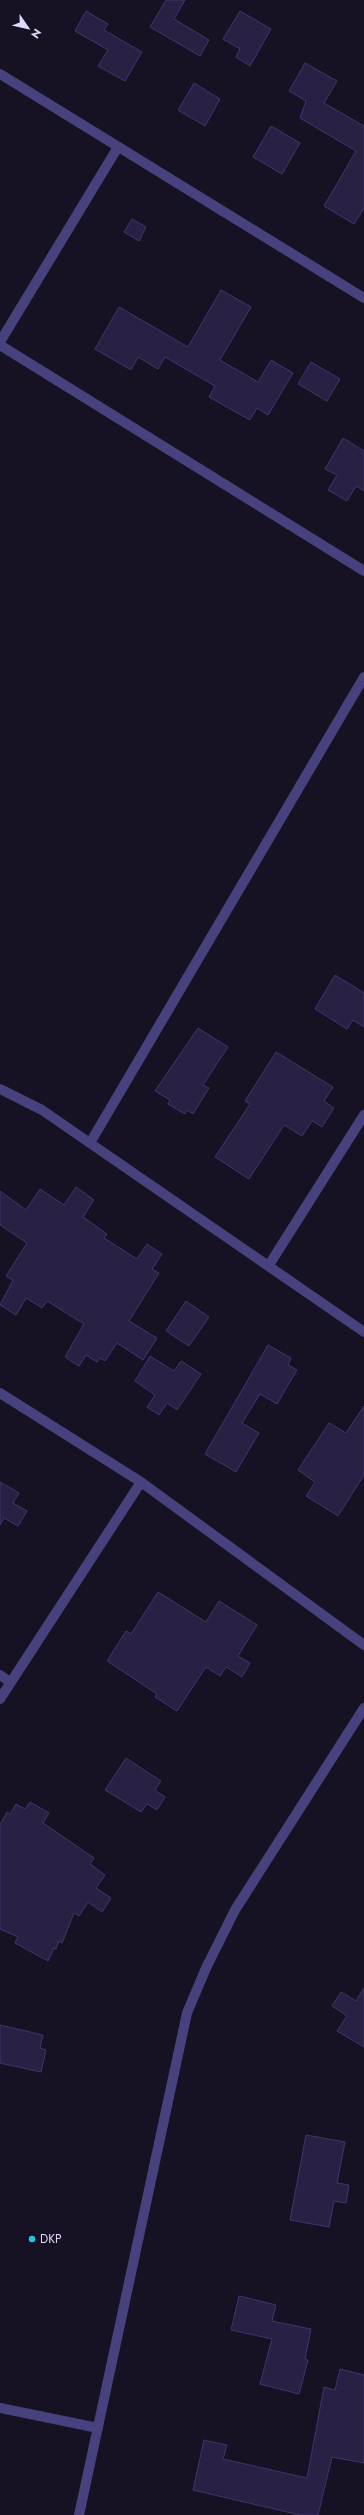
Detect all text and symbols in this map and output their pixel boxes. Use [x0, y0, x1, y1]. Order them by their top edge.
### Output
north arrow [8, 8, 48, 48]
text: N [27, 25, 45, 42]
place label: DKP [40, 2230, 62, 2248]
marker: DKP [27, 2234, 37, 2244]

